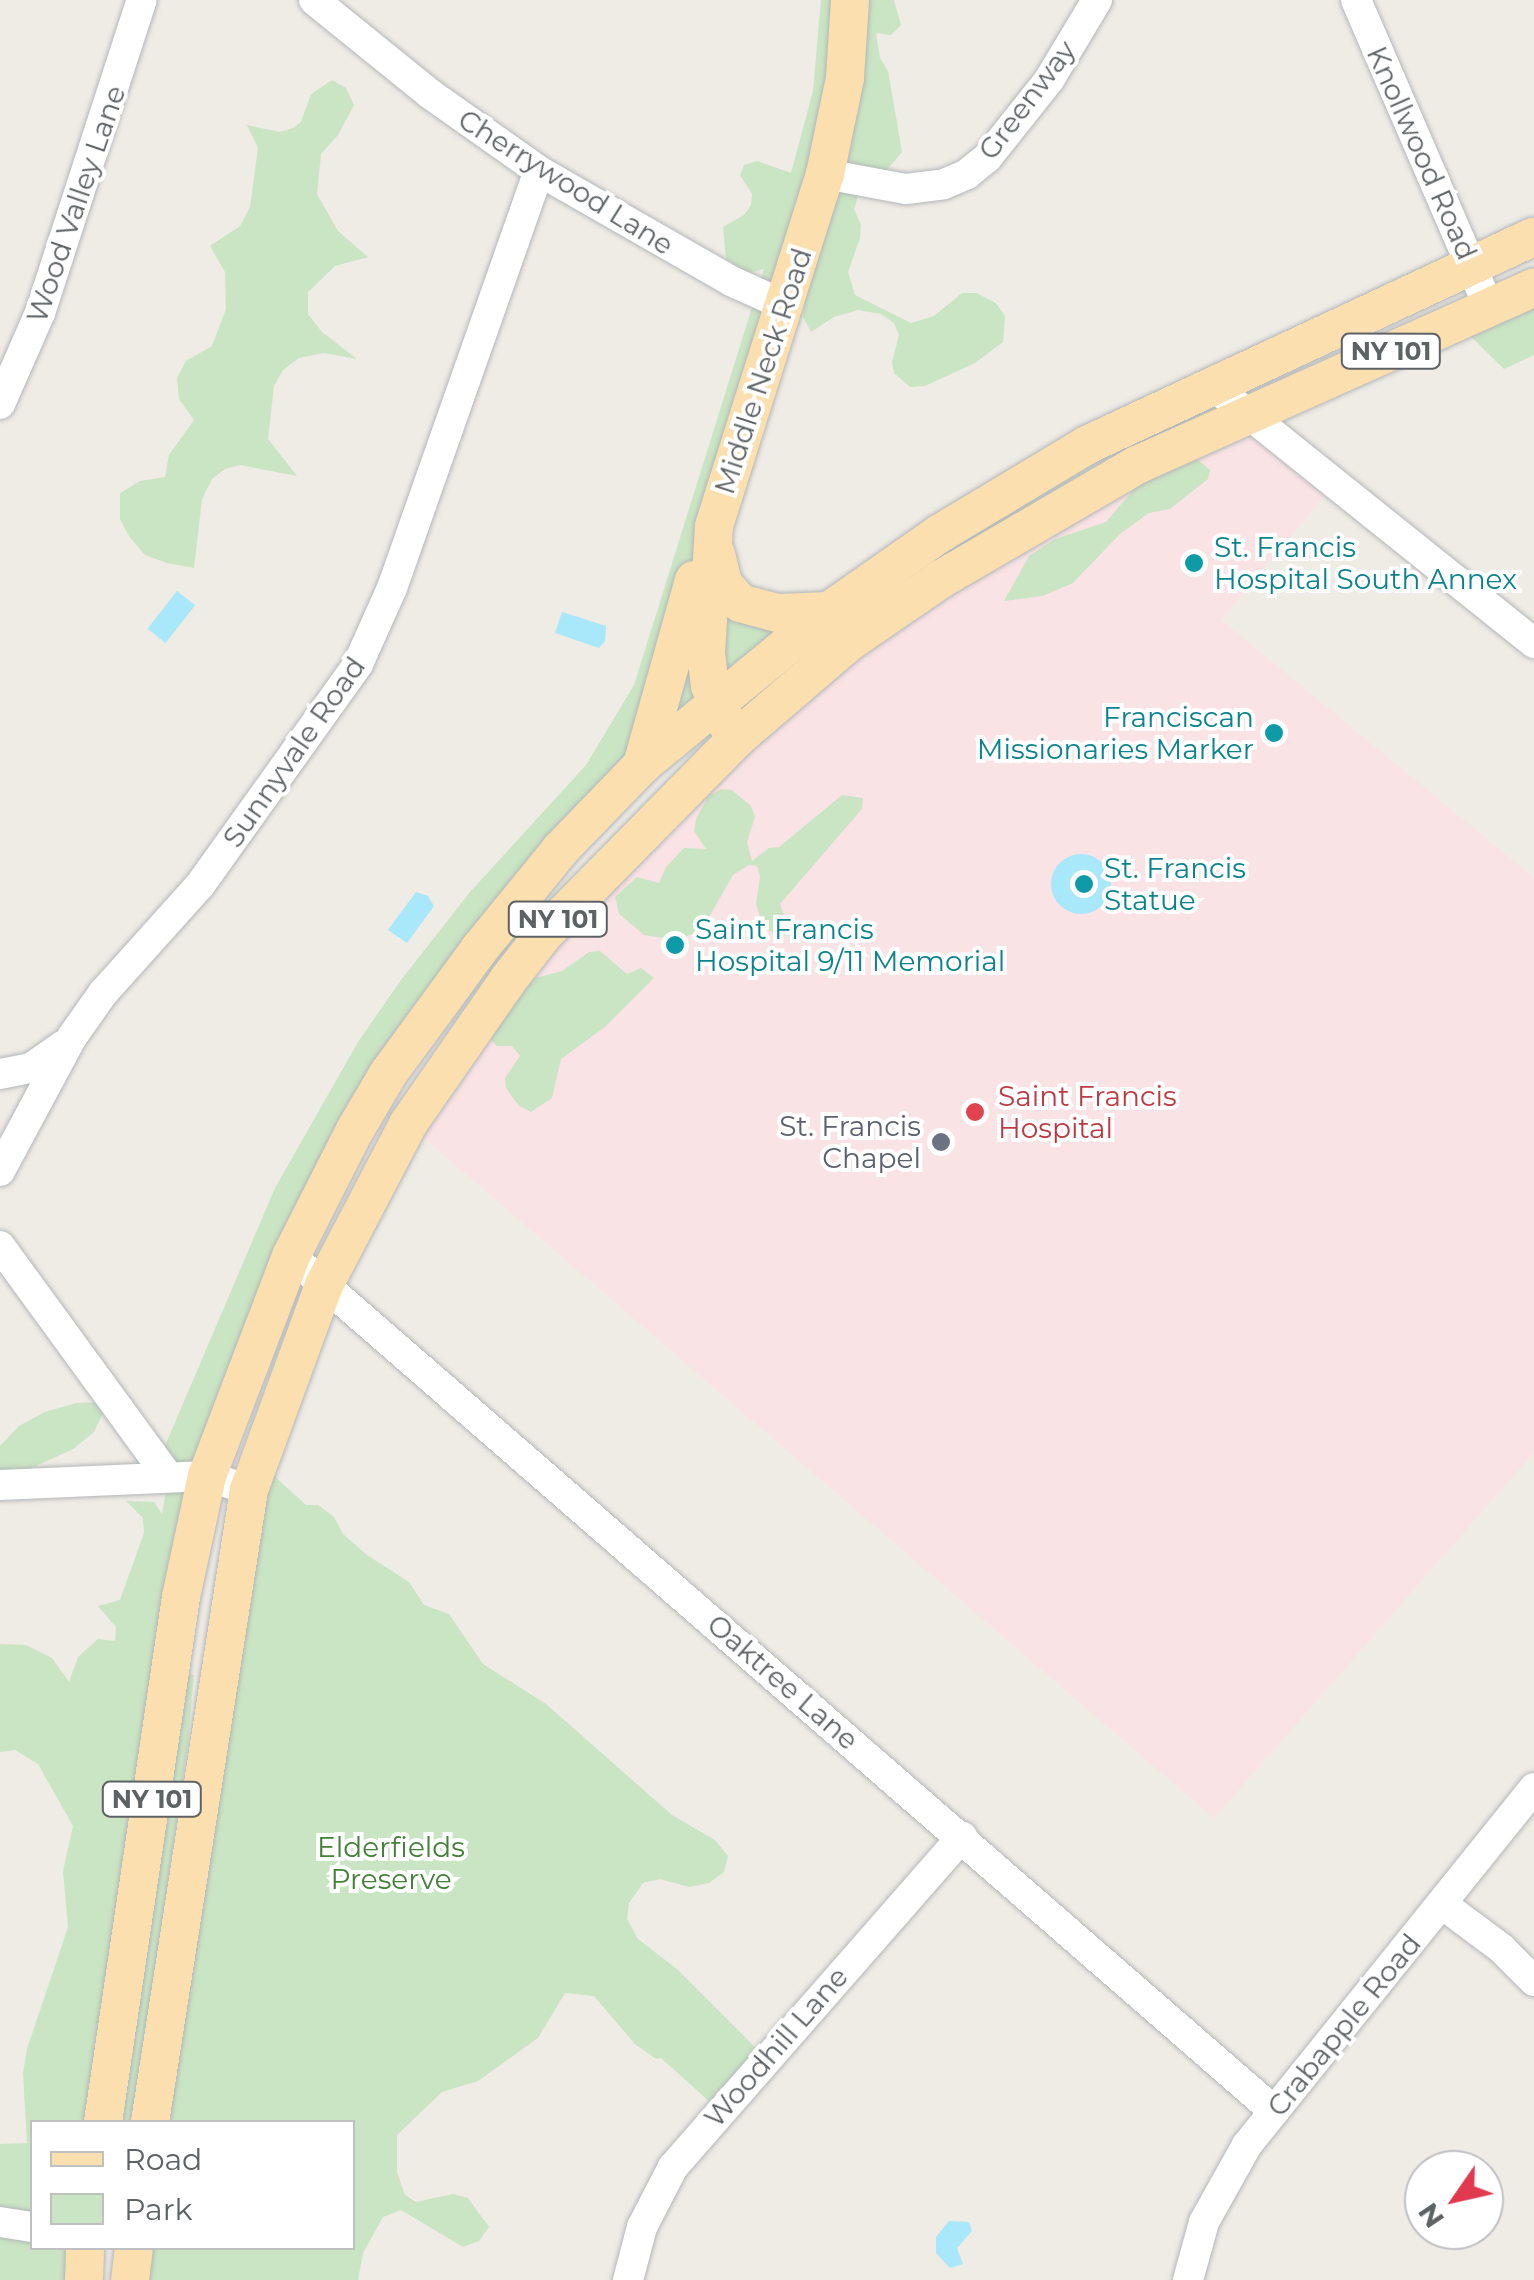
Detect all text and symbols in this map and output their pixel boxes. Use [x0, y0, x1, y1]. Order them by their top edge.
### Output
street label: Greenway [971, 34, 1083, 166]
street label: Knollwood Road [1360, 41, 1484, 265]
street label: Wood Valley Lane [20, 81, 132, 327]
street label: Cherrywood Lane [452, 102, 680, 262]
street label: Middle Neck Road [707, 244, 819, 498]
road number: NY 101 [1338, 331, 1444, 371]
place label: St. Francis Hospital South Annex [1214, 530, 1517, 596]
marker: St. Francis Hospital South Annex [1183, 552, 1205, 574]
street label: Sunnyvale Road [216, 650, 372, 854]
place label: Franciscan Missionaries Marker [977, 700, 1254, 766]
marker: Franciscan Missionaries Marker [1263, 722, 1285, 744]
place label: St. Francis Statue [1104, 851, 1246, 917]
marker: St. Francis Statue [1073, 873, 1095, 895]
road number: NY 101 [506, 899, 610, 939]
place label: Saint Francis Hospital 9/11 Memorial [695, 912, 1005, 978]
marker: Saint Francis Hospital 9/11 Memorial [664, 934, 686, 956]
place label: Saint Francis Hospital [998, 1079, 1177, 1145]
marker: Saint Francis Hospital [962, 1099, 988, 1125]
place label: St. Francis Chapel [779, 1109, 921, 1175]
marker: St. Francis Chapel [930, 1131, 952, 1153]
street label: Oaktree Lane [701, 1607, 865, 1757]
road number: NY 101 [100, 1779, 204, 1819]
park label: Elderfields Preserve [317, 1830, 465, 1896]
street label: Crabapple Road [1260, 1927, 1428, 2123]
street label: Woodhill Lane [697, 1960, 855, 2134]
legend [30, 2120, 355, 2250]
text: Road [124, 2141, 202, 2178]
north arrow [1404, 2150, 1504, 2250]
text: Park [124, 2191, 193, 2228]
text: N [1410, 2197, 1451, 2235]

